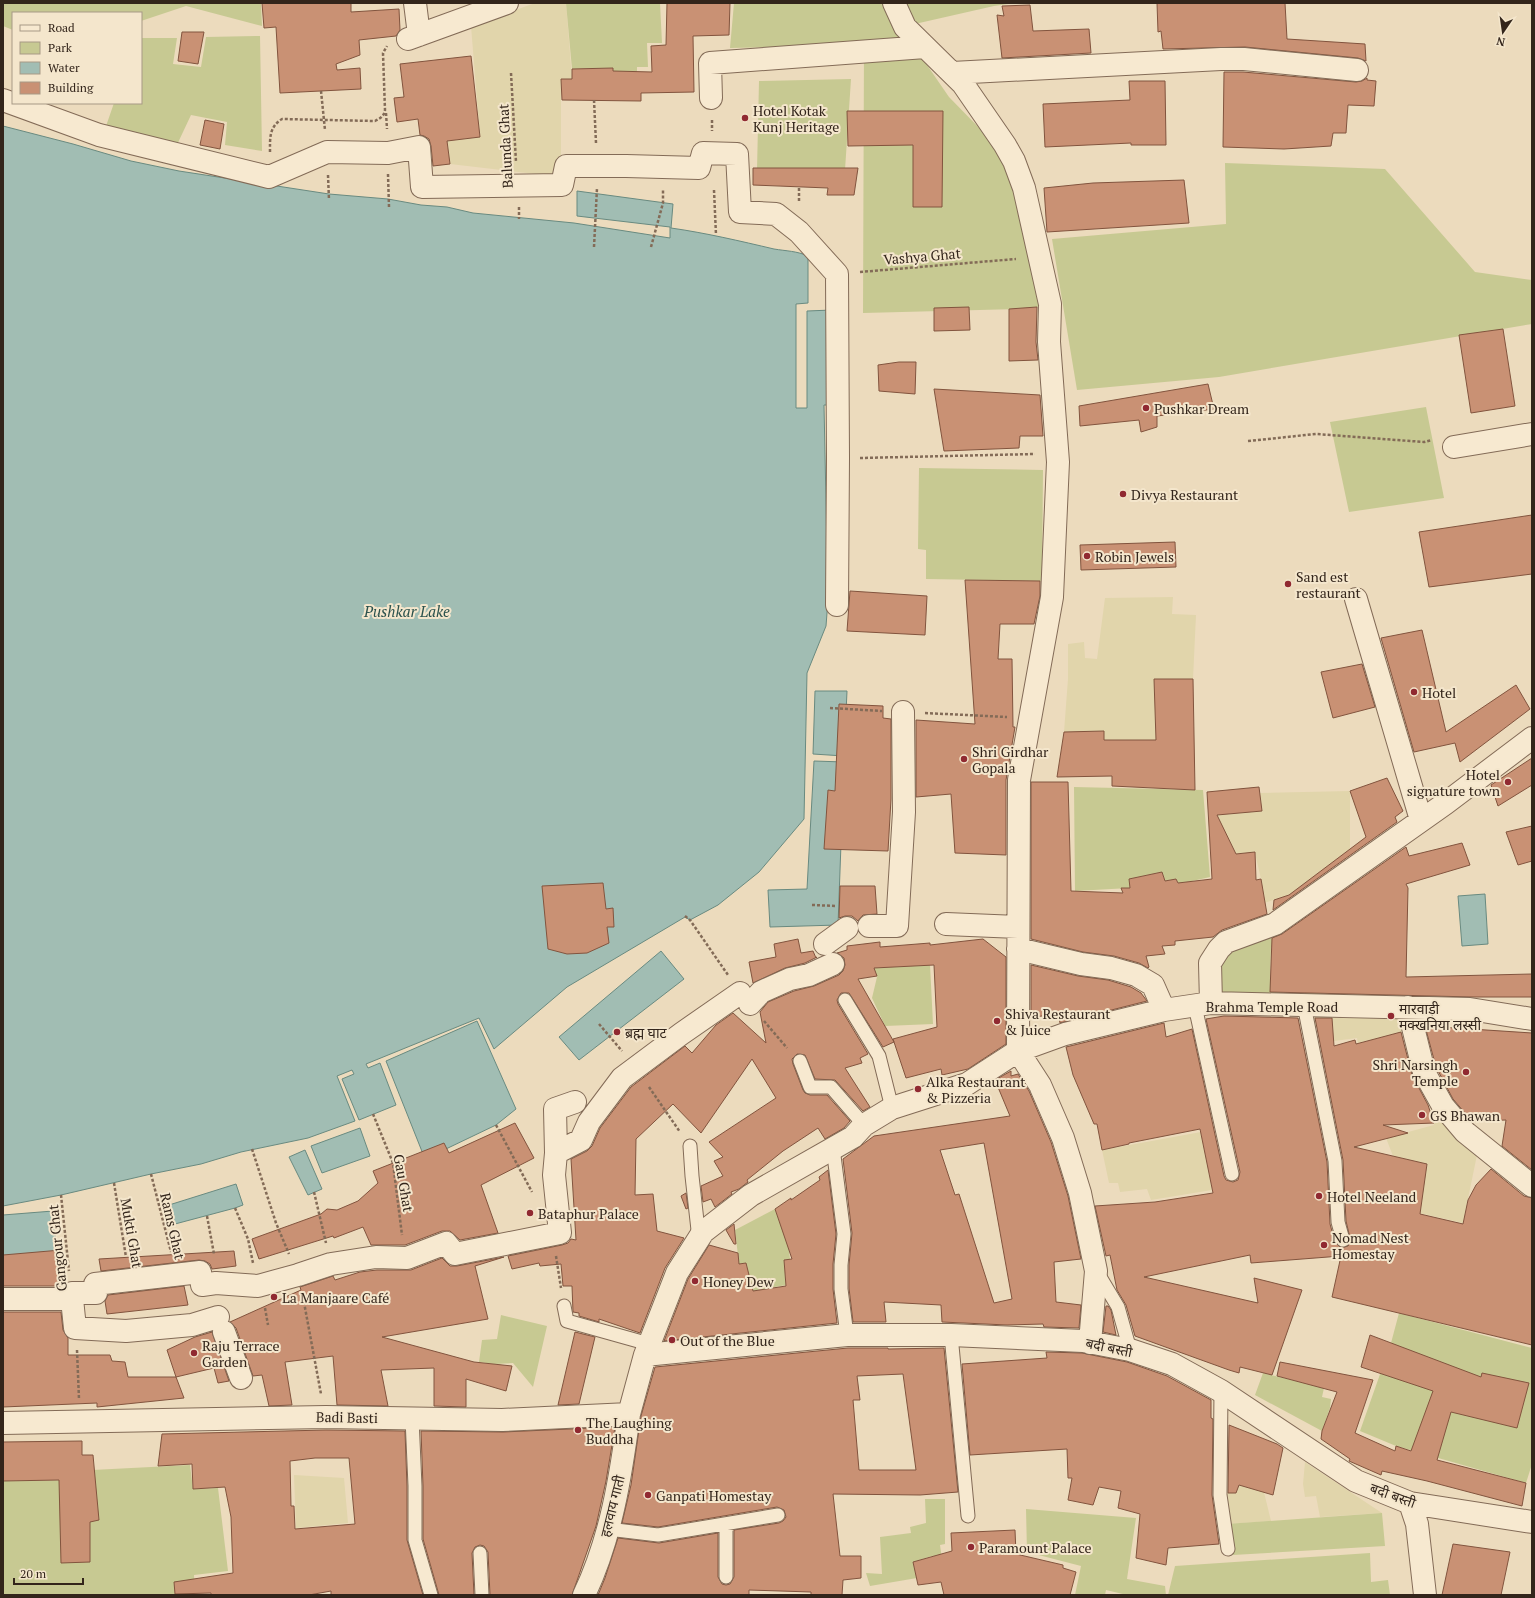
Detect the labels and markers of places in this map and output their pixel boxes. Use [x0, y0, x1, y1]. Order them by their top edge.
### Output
place label: Hotel Kotak Kunj Heritage [753, 101, 839, 136]
marker: Hotel Kotak Kunj Heritage [740, 113, 750, 123]
place label: Pushkar Dream [1154, 399, 1249, 418]
marker: Pushkar Dream [1141, 403, 1151, 413]
place label: Divya Restaurant [1131, 485, 1239, 504]
marker: Divya Restaurant [1118, 489, 1128, 499]
place label: Robin Jewels [1095, 547, 1174, 566]
marker: Robin Jewels [1082, 551, 1092, 561]
place label: Sand est restaurant [1296, 567, 1362, 602]
marker: Sand est restaurant [1283, 579, 1293, 589]
place label: Hotel [1422, 683, 1456, 702]
marker: Hotel [1409, 687, 1419, 697]
place label: Shri Girdhar Gopala [972, 742, 1049, 777]
marker: Shri Girdhar Gopala [959, 754, 969, 764]
place label: Hotel signature town [1407, 765, 1501, 800]
marker: Hotel signature town [1503, 777, 1513, 787]
place label: मारवाड़ी मक्खनिया लस्सी [1399, 999, 1481, 1034]
place label: Shiva Restaurant & Juice [1005, 1004, 1111, 1039]
marker: मारवाड़ी मक्खनिया लस्सी [1386, 1011, 1396, 1021]
marker: Shiva Restaurant & Juice [992, 1016, 1002, 1026]
place label: ब्रह्म घाट [625, 1023, 668, 1042]
marker: ब्रह्म घाट [612, 1027, 622, 1037]
place label: Shri Narsingh Temple [1372, 1055, 1458, 1090]
marker: Shri Narsingh Temple [1461, 1067, 1471, 1077]
place label: Alka Restaurant & Pizzeria [926, 1072, 1026, 1107]
marker: Alka Restaurant & Pizzeria [913, 1084, 923, 1094]
place label: GS Bhawan [1430, 1106, 1501, 1125]
marker: GS Bhawan [1417, 1110, 1427, 1120]
place label: Hotel Neeland [1327, 1187, 1417, 1206]
marker: Hotel Neeland [1314, 1191, 1324, 1201]
place label: Bataphur Palace [538, 1204, 639, 1223]
marker: Bataphur Palace [525, 1208, 535, 1218]
place label: Nomad Nest Homestay [1332, 1228, 1410, 1263]
marker: Nomad Nest Homestay [1319, 1240, 1329, 1250]
place label: Honey Dew [703, 1272, 774, 1291]
marker: Honey Dew [690, 1276, 700, 1286]
place label: La Manjaare Café [282, 1288, 389, 1307]
marker: La Manjaare Café [269, 1292, 279, 1302]
place label: Out of the Blue [680, 1331, 775, 1350]
marker: Out of the Blue [667, 1335, 677, 1345]
place label: Raju Terrace Garden [202, 1336, 279, 1371]
marker: Raju Terrace Garden [189, 1348, 199, 1358]
place label: The Laughing Buddha [586, 1413, 672, 1448]
marker: The Laughing Buddha [573, 1425, 583, 1435]
place label: Ganpati Homestay [656, 1486, 772, 1505]
marker: Ganpati Homestay [643, 1490, 653, 1500]
place label: Paramount Palace [979, 1538, 1092, 1557]
marker: Paramount Palace [966, 1542, 976, 1552]

